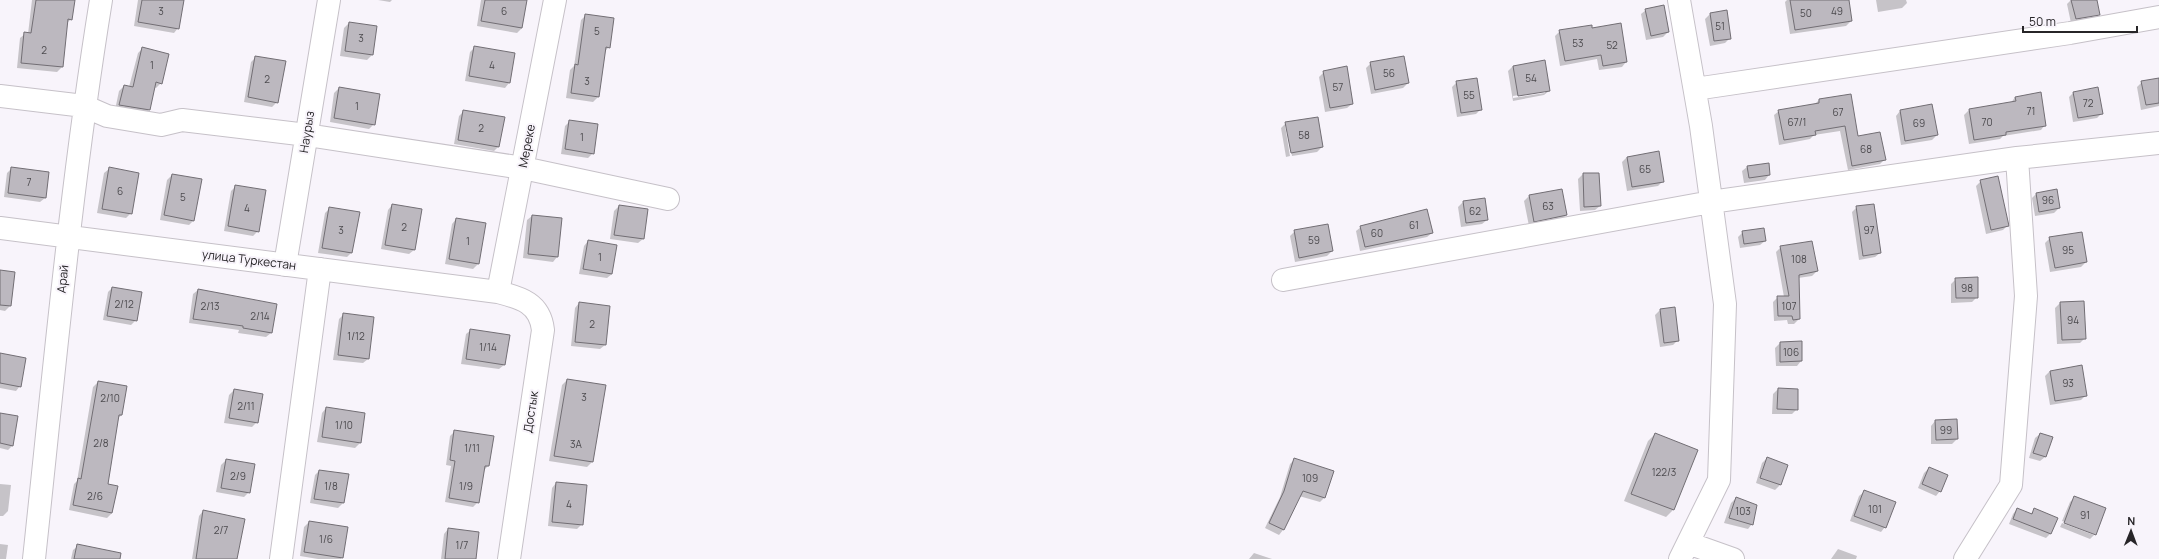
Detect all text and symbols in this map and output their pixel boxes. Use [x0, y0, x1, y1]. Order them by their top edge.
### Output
house number: 3 [158, 4, 164, 18]
house number: 6 [501, 4, 507, 18]
house number: 49 [1831, 4, 1843, 18]
house number: 50 [1800, 6, 1812, 20]
scale bar [2023, 8, 2137, 34]
text: 50 m [2029, 13, 2056, 30]
house number: 51 [1715, 19, 1725, 33]
house number: 5 [594, 24, 600, 38]
house number: 3 [358, 31, 364, 45]
house number: 53 [1572, 36, 1584, 50]
house number: 52 [1606, 38, 1618, 52]
house number: 2 [41, 43, 47, 57]
house number: 1 [150, 58, 154, 72]
house number: 4 [489, 58, 495, 72]
house number: 56 [1383, 66, 1395, 80]
house number: 54 [1525, 71, 1537, 85]
house number: 2 [264, 72, 270, 86]
house number: 3 [584, 74, 590, 88]
house number: 57 [1333, 80, 1343, 94]
house number: 55 [1463, 88, 1475, 102]
house number: 72 [2083, 96, 2094, 110]
house number: 1 [355, 99, 359, 113]
house number: 71 [2027, 104, 2035, 118]
house number: 67 [1832, 105, 1844, 119]
street label: Наурыз [295, 110, 318, 154]
house number: 67/1 [1787, 115, 1807, 129]
house number: 70 [1981, 115, 1993, 129]
house number: 69 [1913, 116, 1925, 130]
house number: 2 [478, 121, 484, 135]
street label: Мереке [514, 123, 539, 169]
house number: 58 [1298, 128, 1310, 142]
house number: 1 [580, 130, 584, 144]
house number: 68 [1860, 142, 1872, 156]
house number: 65 [1639, 162, 1651, 176]
house number: 7 [26, 175, 32, 189]
house number: 6 [117, 184, 123, 198]
house number: 5 [180, 190, 186, 204]
house number: 96 [2042, 193, 2054, 207]
house number: 63 [1542, 199, 1554, 213]
house number: 4 [244, 201, 250, 215]
house number: 62 [1469, 204, 1481, 218]
house number: 61 [1409, 218, 1419, 232]
house number: 2 [401, 220, 407, 234]
house number: 3 [338, 223, 344, 237]
house number: 97 [1863, 223, 1875, 237]
house number: 60 [1371, 226, 1383, 240]
house number: 59 [1308, 233, 1320, 247]
house number: 1 [466, 234, 470, 248]
house number: 95 [2062, 243, 2074, 257]
street label: улица Туркестан [201, 245, 297, 274]
house number: 1 [598, 250, 602, 264]
house number: 108 [1791, 252, 1807, 266]
street label: Арай [53, 264, 72, 294]
house number: 98 [1961, 281, 1973, 295]
house number: 2/12 [114, 297, 134, 311]
house number: 2/13 [200, 299, 220, 313]
house number: 107 [1781, 299, 1797, 313]
house number: 2/14 [250, 309, 270, 323]
house number: 94 [2067, 313, 2079, 327]
house number: 2 [589, 317, 595, 331]
house number: 1/12 [347, 329, 365, 343]
house number: 1/14 [479, 340, 497, 354]
house number: 106 [1783, 345, 1799, 359]
house number: 93 [2062, 376, 2074, 390]
street label: Достык [519, 389, 542, 434]
house number: 3 [581, 390, 587, 404]
house number: 2/10 [100, 391, 120, 405]
house number: 2/11 [237, 399, 255, 413]
house number: 1/10 [335, 418, 353, 432]
house number: 99 [1940, 423, 1952, 437]
house number: 2/8 [93, 436, 109, 450]
house number: 3А [570, 437, 583, 451]
house number: 1/11 [464, 441, 480, 455]
house number: 122/3 [1652, 465, 1676, 479]
house number: 2/9 [230, 469, 246, 483]
house number: 109 [1302, 471, 1318, 485]
house number: 1/8 [324, 479, 338, 493]
house number: 1/9 [459, 479, 473, 493]
house number: 2/6 [87, 489, 103, 503]
house number: 4 [566, 497, 572, 511]
house number: 101 [1868, 502, 1882, 516]
house number: 103 [1735, 504, 1751, 518]
house number: 91 [2080, 508, 2090, 522]
north arrow [2111, 511, 2151, 551]
text: N [2127, 513, 2135, 528]
house number: 2/7 [214, 523, 228, 537]
house number: 1/6 [319, 532, 333, 546]
house number: 1/7 [456, 538, 468, 552]

